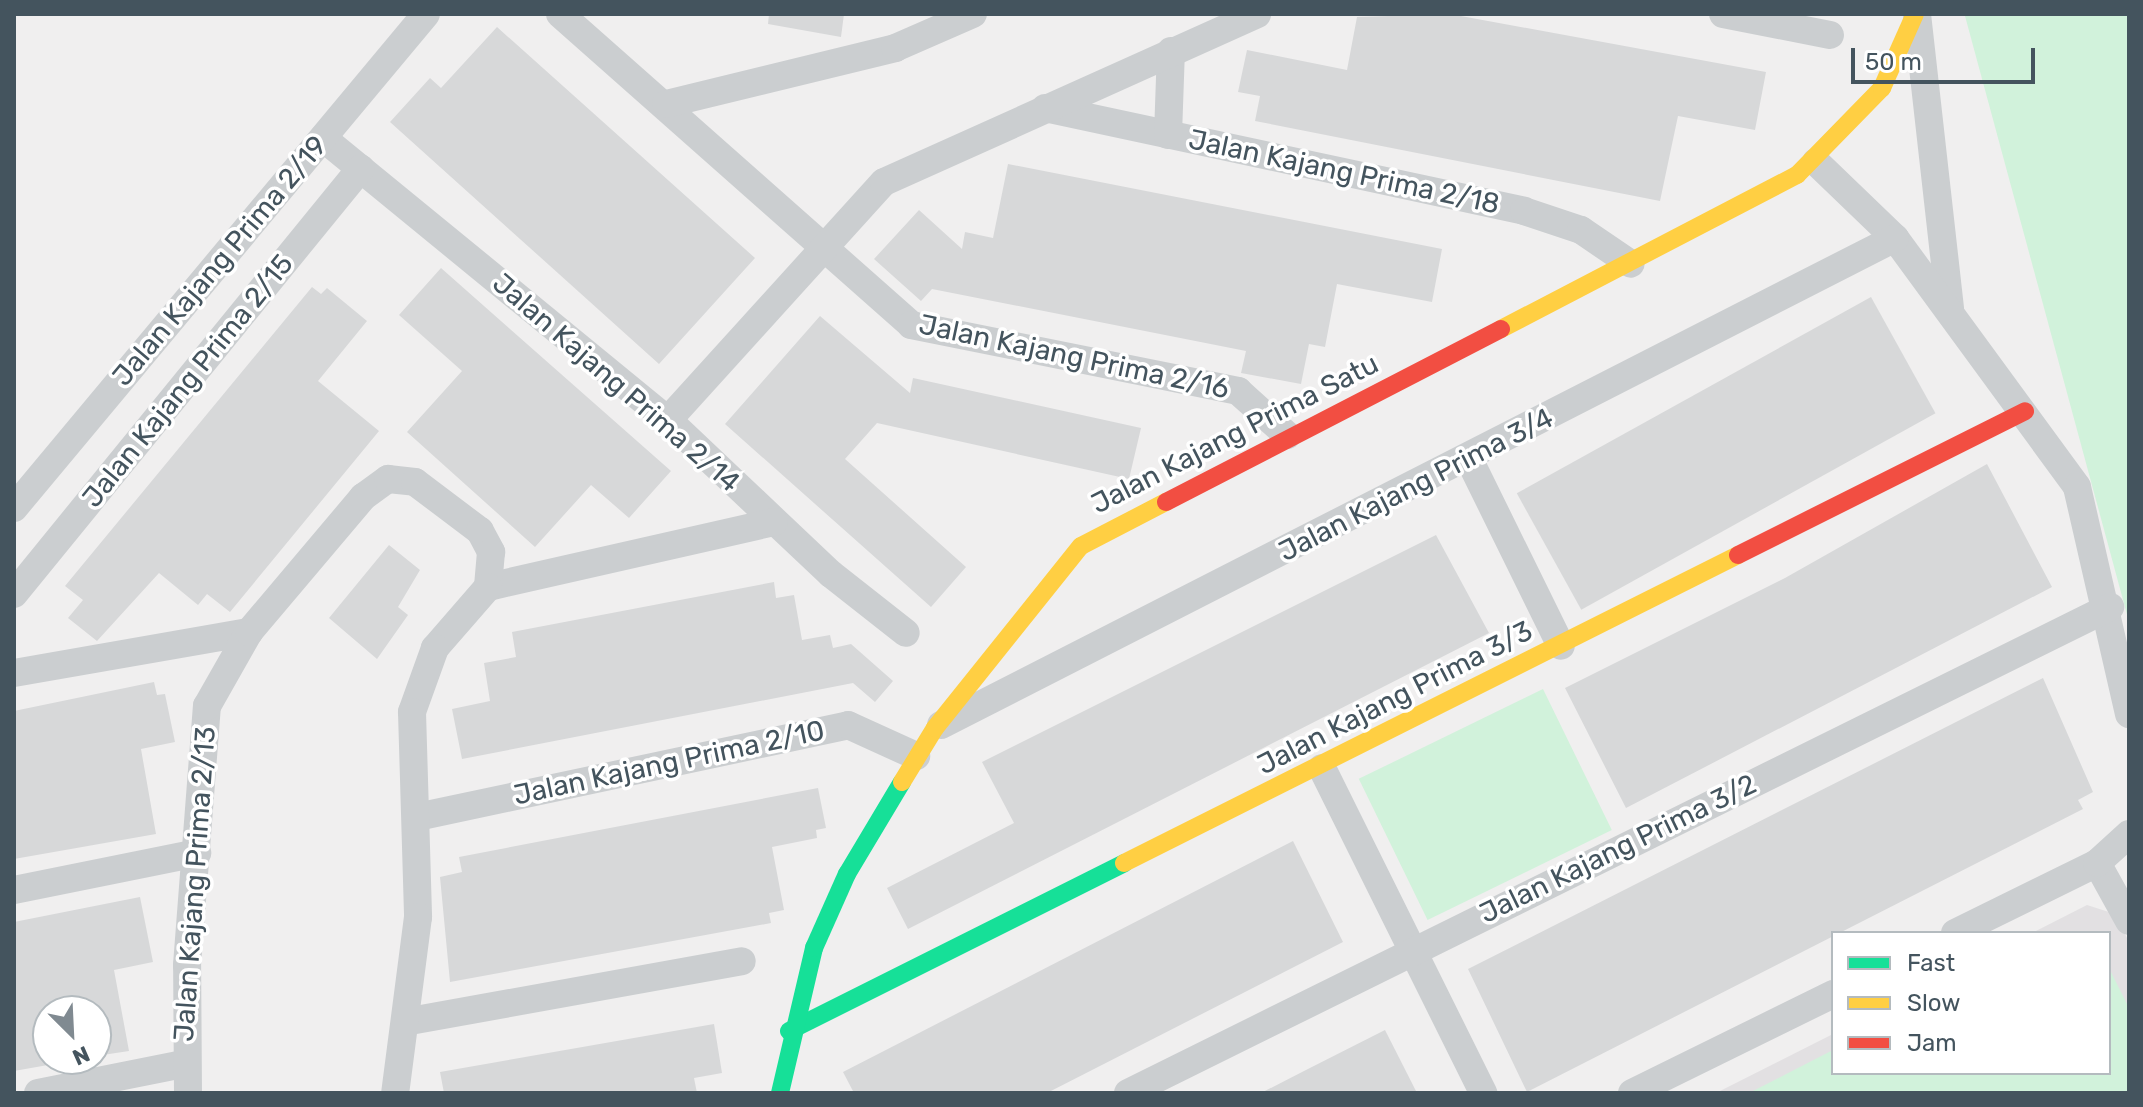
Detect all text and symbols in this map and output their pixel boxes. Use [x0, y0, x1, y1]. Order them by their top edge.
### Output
scale bar [1855, 32, 2039, 82]
text: 50 m [1865, 48, 1922, 76]
street label: Jalan Kajang Prima 2/18 [1186, 123, 1502, 221]
street label: Jalan Kajang Prima 2/19 [106, 129, 334, 393]
street label: Jalan Kajang Prima 2/15 [76, 248, 300, 514]
street label: Jalan Kajang Prima 2/14 [486, 267, 746, 499]
street label: Jalan Kajang Prima 2/16 [916, 308, 1232, 406]
street label: Jalan Kajang Prima Satu [1086, 347, 1384, 521]
street label: Jalan Kajang Prima 3/4 [1273, 401, 1559, 569]
street label: Jalan Kajang Prima 3/3 [1252, 614, 1538, 782]
street label: Jalan Kajang Prima 2/10 [511, 714, 827, 812]
street label: Jalan Kajang Prima 2/13 [167, 725, 223, 1043]
street label: Jalan Kajang Prima 3/2 [1474, 767, 1762, 931]
legend [1831, 931, 2111, 1075]
text: Fast [1907, 949, 1955, 977]
text: Slow [1907, 989, 1960, 1017]
north arrow [32, 995, 112, 1075]
text: Jam [1907, 1029, 1957, 1057]
text: N [68, 1040, 94, 1071]

